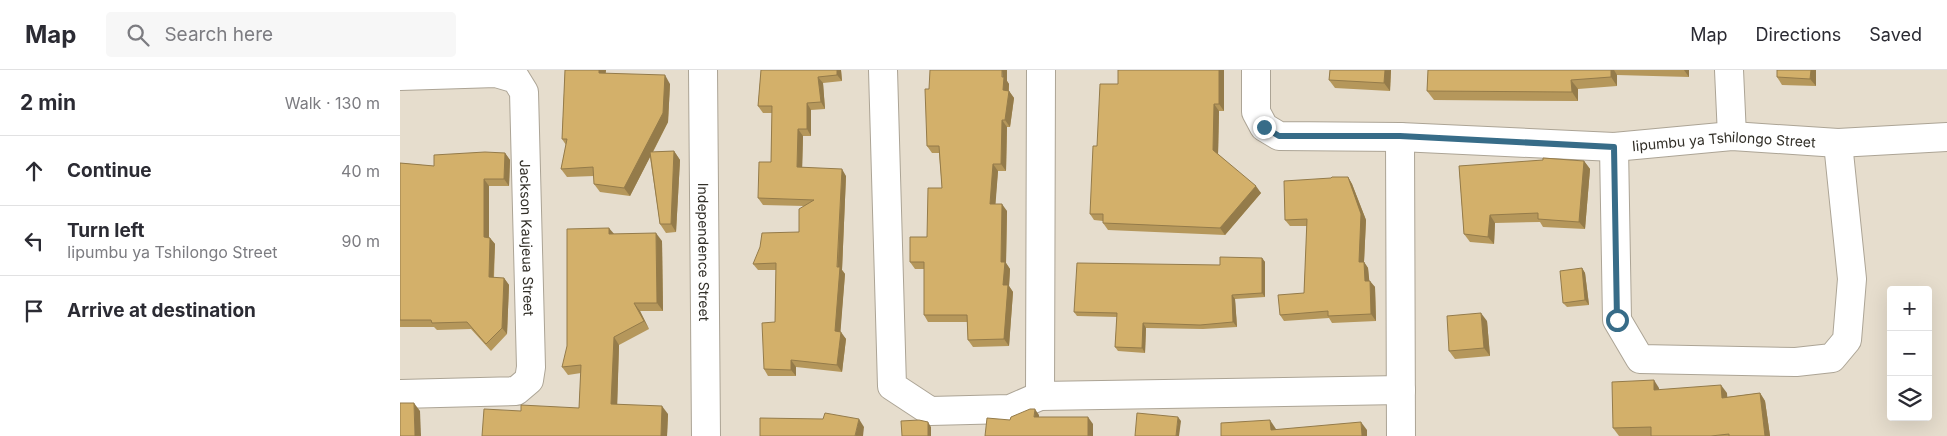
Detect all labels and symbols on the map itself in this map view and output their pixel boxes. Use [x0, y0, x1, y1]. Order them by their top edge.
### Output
route end [1253, 116, 1276, 139]
street label: Iipumbu ya Tshilongo Street [1631, 128, 1817, 154]
street label: Jackson Kaujeua Street [517, 159, 538, 317]
street label: Independence Street [695, 183, 714, 322]
route start [1606, 309, 1629, 332]

